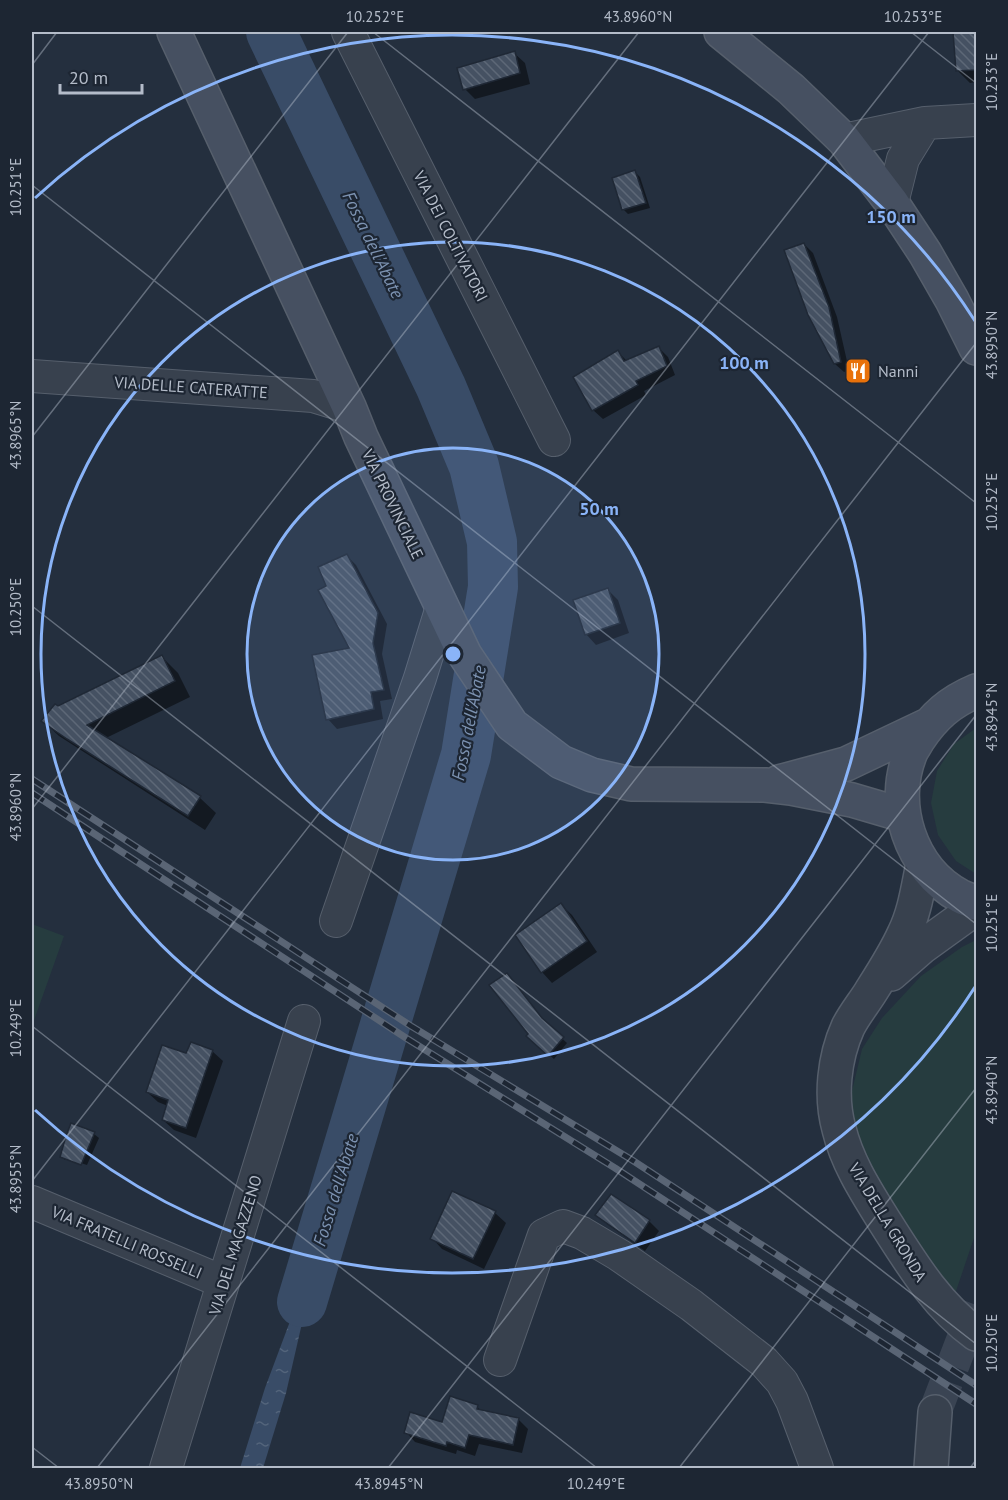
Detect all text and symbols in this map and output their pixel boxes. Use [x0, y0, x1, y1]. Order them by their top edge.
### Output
text: 10.252°E [346, 7, 404, 26]
text: 43.8960°N [604, 7, 672, 26]
text: 10.253°E [884, 7, 942, 26]
text: 10.253°E [982, 53, 1001, 111]
scale bar [60, 57, 142, 95]
text: 20 m [69, 66, 108, 89]
text: 10.251°E [6, 158, 25, 216]
street label: VIA DEI COLTIVATORI [409, 166, 493, 305]
water label: Fossa dell'Abate [338, 187, 410, 303]
text: 150 m [866, 205, 916, 228]
text: 43.8950°N [982, 311, 1001, 379]
text: 100 m [719, 351, 769, 374]
restaurant icon: Nanni [843, 356, 873, 386]
place label: Nanni [878, 361, 919, 381]
street label: VIA DELLE CATERATTE [113, 372, 268, 402]
text: 43.8965°N [6, 401, 25, 469]
street label: VIA PROVINCIALE [357, 445, 428, 562]
text: 10.252°E [982, 473, 1001, 531]
text: 50 m [579, 497, 619, 520]
text: 10.250°E [6, 578, 25, 636]
centre of rings [443, 644, 463, 664]
water label: Fossa dell'Abate [446, 663, 491, 782]
text: 43.8945°N [982, 683, 1001, 751]
text: 43.8960°N [6, 773, 25, 841]
text: 10.251°E [982, 894, 1001, 952]
text: 10.249°E [6, 999, 25, 1057]
text: 43.8940°N [982, 1056, 1001, 1124]
water label: Fossa dell'Abate [307, 1130, 364, 1249]
text: 43.8955°N [6, 1145, 25, 1213]
street label: VIA DELLA GRONDA [844, 1158, 932, 1286]
street label: VIA DEL MAGAZZENO [204, 1172, 266, 1318]
street label: VIA FRATELLI ROSSELLI [48, 1201, 205, 1283]
text: 10.250°E [982, 1314, 1001, 1372]
text: 43.8950°N [65, 1474, 133, 1493]
text: 43.8945°N [355, 1474, 423, 1493]
text: 10.249°E [567, 1474, 625, 1493]

